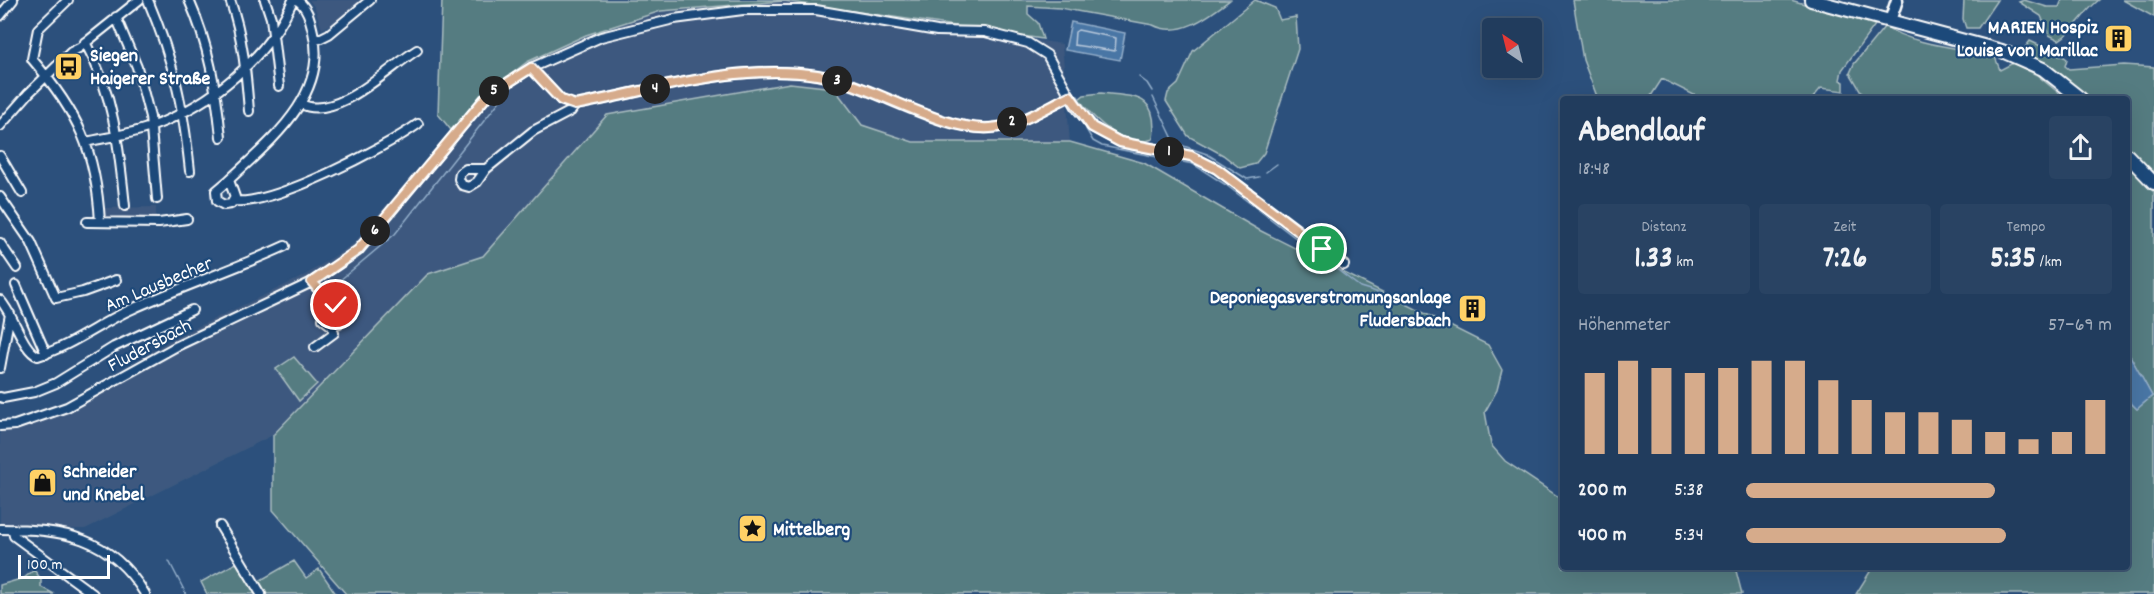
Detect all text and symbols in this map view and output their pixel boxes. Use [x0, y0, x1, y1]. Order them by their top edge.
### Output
place label: MARIEN Hospiz Louise von Marillac [1957, 15, 2098, 66]
north arrow [1482, 18, 1542, 78]
map controls [1482, 18, 1542, 78]
building icon: MARIEN Hospiz Louise von Marillac [2103, 22, 2135, 54]
place label: Siegen Haigerer Straße [90, 43, 211, 94]
bus stop icon: Siegen Haigerer Straße [53, 50, 85, 82]
pin: 3 [822, 66, 852, 96]
text: 3 [833, 69, 841, 92]
pin: 4 [640, 74, 670, 104]
pin: 5 [479, 76, 509, 106]
text: 4 [652, 77, 658, 100]
text: 5 [490, 79, 498, 102]
pin: 2 [997, 107, 1027, 137]
text: 2 [1009, 110, 1016, 133]
text: Abendlauf [1578, 110, 1705, 157]
button: share [2049, 116, 2112, 179]
pin: 1 [1154, 137, 1184, 167]
text: 1 [1167, 140, 1171, 163]
text: 18:48 [1578, 156, 1610, 184]
pin: 6 [360, 216, 390, 246]
text: Distanz [1642, 216, 1686, 239]
text: Zeit [1834, 216, 1856, 239]
text: Tempo [2007, 216, 2045, 239]
text: 6 [371, 219, 379, 242]
pin [1296, 223, 1347, 274]
icon: arrive [1305, 232, 1338, 265]
text: 1.33 [1634, 239, 1672, 282]
text: 7:26 [1823, 239, 1867, 282]
text: 5:35 [1990, 239, 2036, 282]
street label: Am Lausbecher [101, 250, 218, 321]
text: km [1672, 251, 1694, 274]
text: /km [2036, 251, 2062, 274]
pin [310, 279, 361, 330]
place label: Deponiegasverstromungsanlage Fludersbach [1210, 285, 1451, 336]
icon: check [319, 288, 352, 321]
building icon: Deponiegasverstromungsanlage Fludersbach [1456, 292, 1488, 324]
text: Höhenmeter [1578, 312, 1670, 340]
text: 57–69 m [2048, 312, 2112, 340]
street label: Fludersbach [103, 313, 197, 381]
place label: Schneider und Knebel [63, 459, 145, 510]
shop icon: Schneider und Knebel [26, 466, 58, 498]
text: 200 m [1578, 477, 1627, 505]
text: 5:38 [1674, 477, 1703, 505]
place icon: Mittelberg [736, 512, 768, 544]
place label: Mittelberg [773, 517, 851, 545]
text: 400 m [1578, 522, 1626, 550]
text: 5:34 [1674, 522, 1704, 550]
scale bar [18, 552, 110, 580]
text: 100 m [27, 554, 63, 577]

